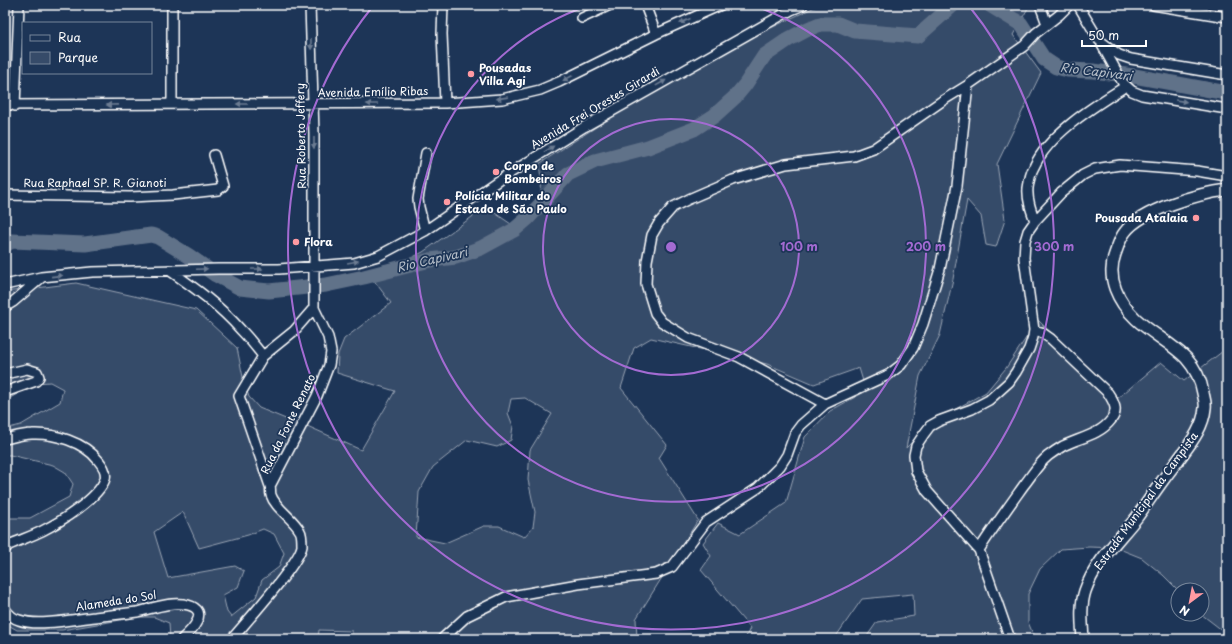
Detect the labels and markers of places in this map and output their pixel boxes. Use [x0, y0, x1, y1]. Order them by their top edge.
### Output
place label: Pousadas Villa Agi [479, 59, 531, 89]
marker: Pousadas Villa Agi [466, 69, 476, 79]
place label: Corpo de Bombeiros [504, 157, 561, 187]
marker: Corpo de Bombeiros [491, 167, 501, 177]
place label: Polícia Militar do Estado de São Paulo [455, 187, 567, 217]
marker: Polícia Militar do Estado de São Paulo [442, 197, 452, 207]
place label: Pousada Atalaia [1095, 209, 1188, 226]
marker: Pousada Atalaia [1191, 213, 1201, 223]
place label: Flora [304, 233, 333, 250]
marker: Flora [291, 237, 301, 247]
centre of rings [664, 240, 678, 254]

